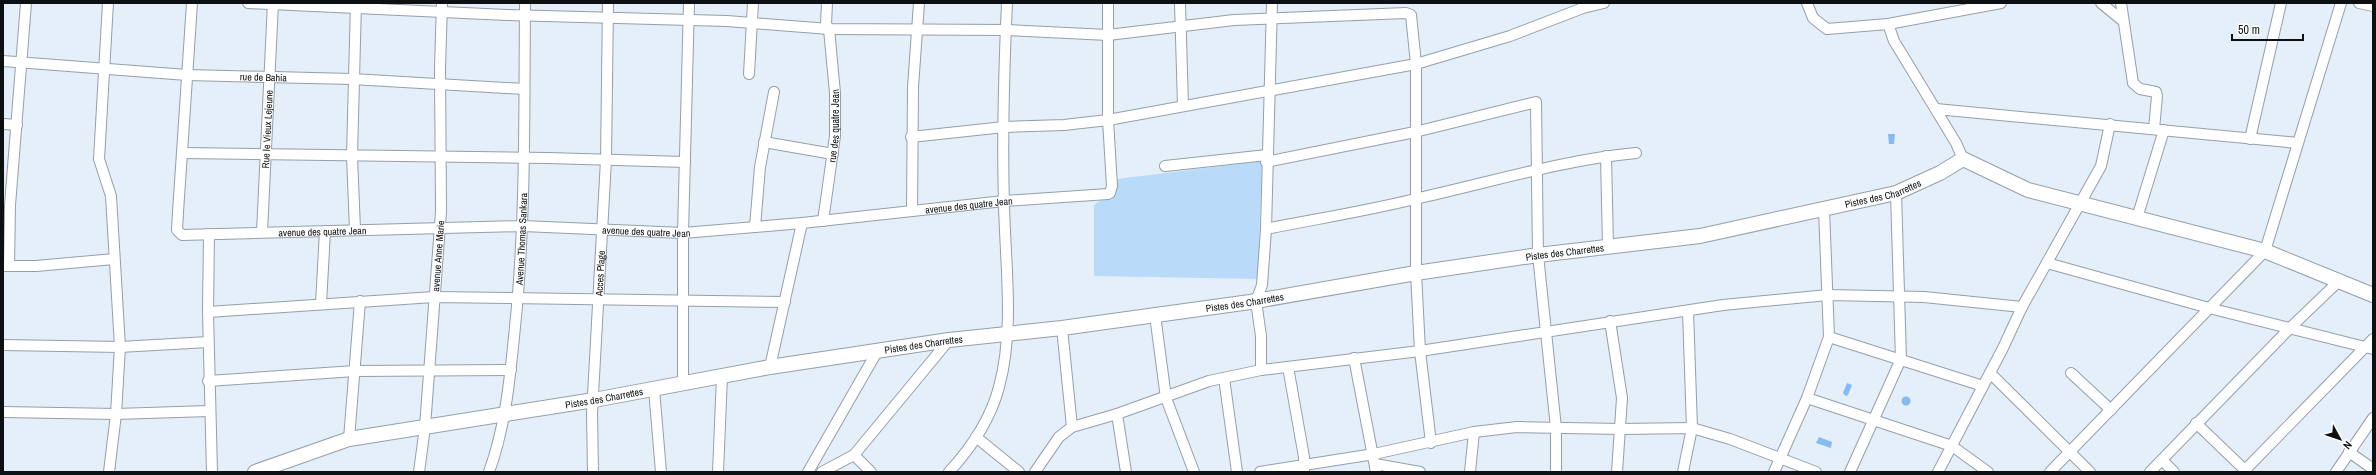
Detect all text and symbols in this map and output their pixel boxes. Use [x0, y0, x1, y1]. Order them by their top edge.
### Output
scale bar [2232, 16, 2303, 42]
text: 50 m [2238, 22, 2260, 38]
street label: rue de Bahia [240, 70, 288, 84]
street label: Rue le Vieux Lejeune [259, 89, 276, 169]
street label: rue des quatre Jean [825, 89, 842, 163]
street label: Pistes des Charrettes [1844, 177, 1923, 211]
street label: Avenue Thomas Sankara [513, 192, 530, 287]
street label: avenue des quatre Jean [924, 194, 1013, 217]
street label: avenue Anne Marie [429, 219, 447, 292]
street label: avenue des quatre Jean [602, 223, 691, 240]
street label: avenue des quatre Jean [278, 224, 367, 239]
street label: Pistes des Charrettes [1525, 241, 1605, 264]
street label: Acces Plage [592, 250, 608, 297]
street label: Pistes des Charrettes [1205, 290, 1285, 315]
street label: Pistes des Charrettes [884, 333, 963, 357]
street label: Pistes des Charrettes [564, 385, 644, 411]
north arrow [2320, 419, 2360, 459]
text: N [2340, 438, 2355, 452]

